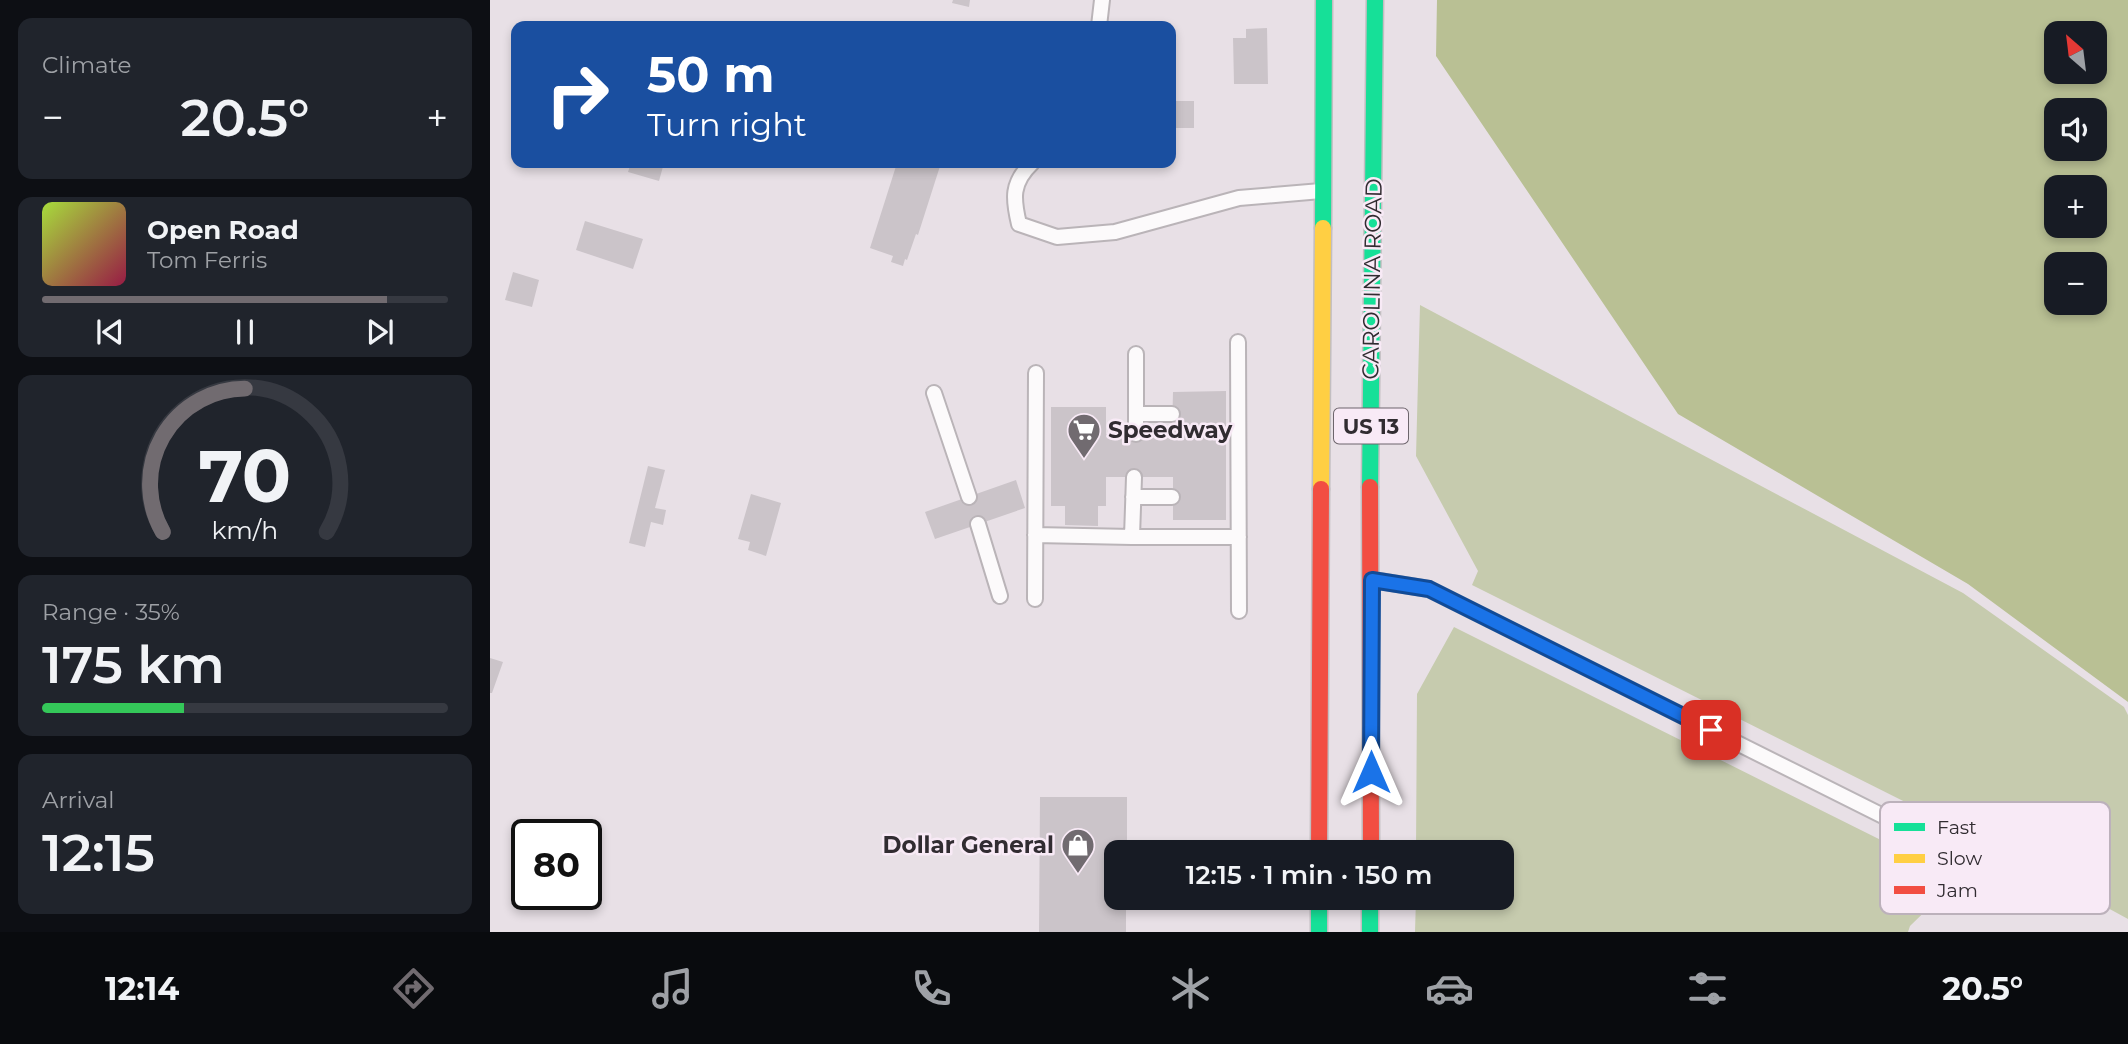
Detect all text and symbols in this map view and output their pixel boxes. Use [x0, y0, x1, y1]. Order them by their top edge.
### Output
north arrow [2044, 21, 2107, 84]
map controls [2044, 21, 2107, 315]
text: 50 m [647, 45, 775, 104]
icon: right [532, 49, 623, 140]
text: Climate [42, 51, 131, 79]
text: 20.5° [181, 86, 309, 149]
text: − [42, 94, 64, 141]
text: + [426, 94, 448, 141]
button: sound [2044, 98, 2107, 161]
text: Turn right [647, 105, 807, 144]
button: + [2044, 175, 2107, 238]
street label: CAROLINA ROAD [1356, 178, 1388, 380]
text: Open Road [147, 214, 299, 246]
text: Tom Ferris [147, 246, 267, 274]
button: − [2044, 252, 2107, 315]
icon: previous [91, 313, 129, 351]
icon: pause [226, 313, 264, 351]
icon: next [361, 313, 399, 351]
road number: US 13 [1334, 408, 1408, 444]
supermarket icon: Speedway [1065, 411, 1103, 460]
place label: Speedway [1108, 416, 1233, 444]
text: 70 [198, 432, 292, 520]
text: km/h [212, 515, 278, 545]
text: Range · 35% [42, 598, 180, 626]
text: 175 km [42, 633, 225, 696]
pin [1681, 700, 1741, 760]
icon: arrive [1692, 711, 1730, 749]
position arrow [1334, 735, 1408, 809]
text: Arrival [42, 786, 115, 814]
legend [1880, 802, 2110, 914]
text: Fast [1937, 816, 1977, 839]
speed limit sign: 80 [511, 819, 602, 910]
text: 12:15 [42, 821, 155, 884]
shop icon: Dollar General [1059, 826, 1097, 875]
place label: Dollar General [883, 831, 1054, 859]
text: Slow [1937, 847, 1982, 870]
text: 12:15 · 1 min · 150 m [1186, 859, 1432, 891]
text: Jam [1936, 879, 1978, 902]
icon: directions [389, 964, 438, 1013]
icon: music [648, 964, 697, 1013]
icon: phone [907, 964, 956, 1013]
icon: climate [1166, 964, 1215, 1013]
icon: car [1425, 964, 1474, 1013]
icon: filters [1683, 964, 1732, 1013]
text: 12:14 [105, 969, 179, 1008]
text: 20.5° [1942, 969, 2023, 1008]

